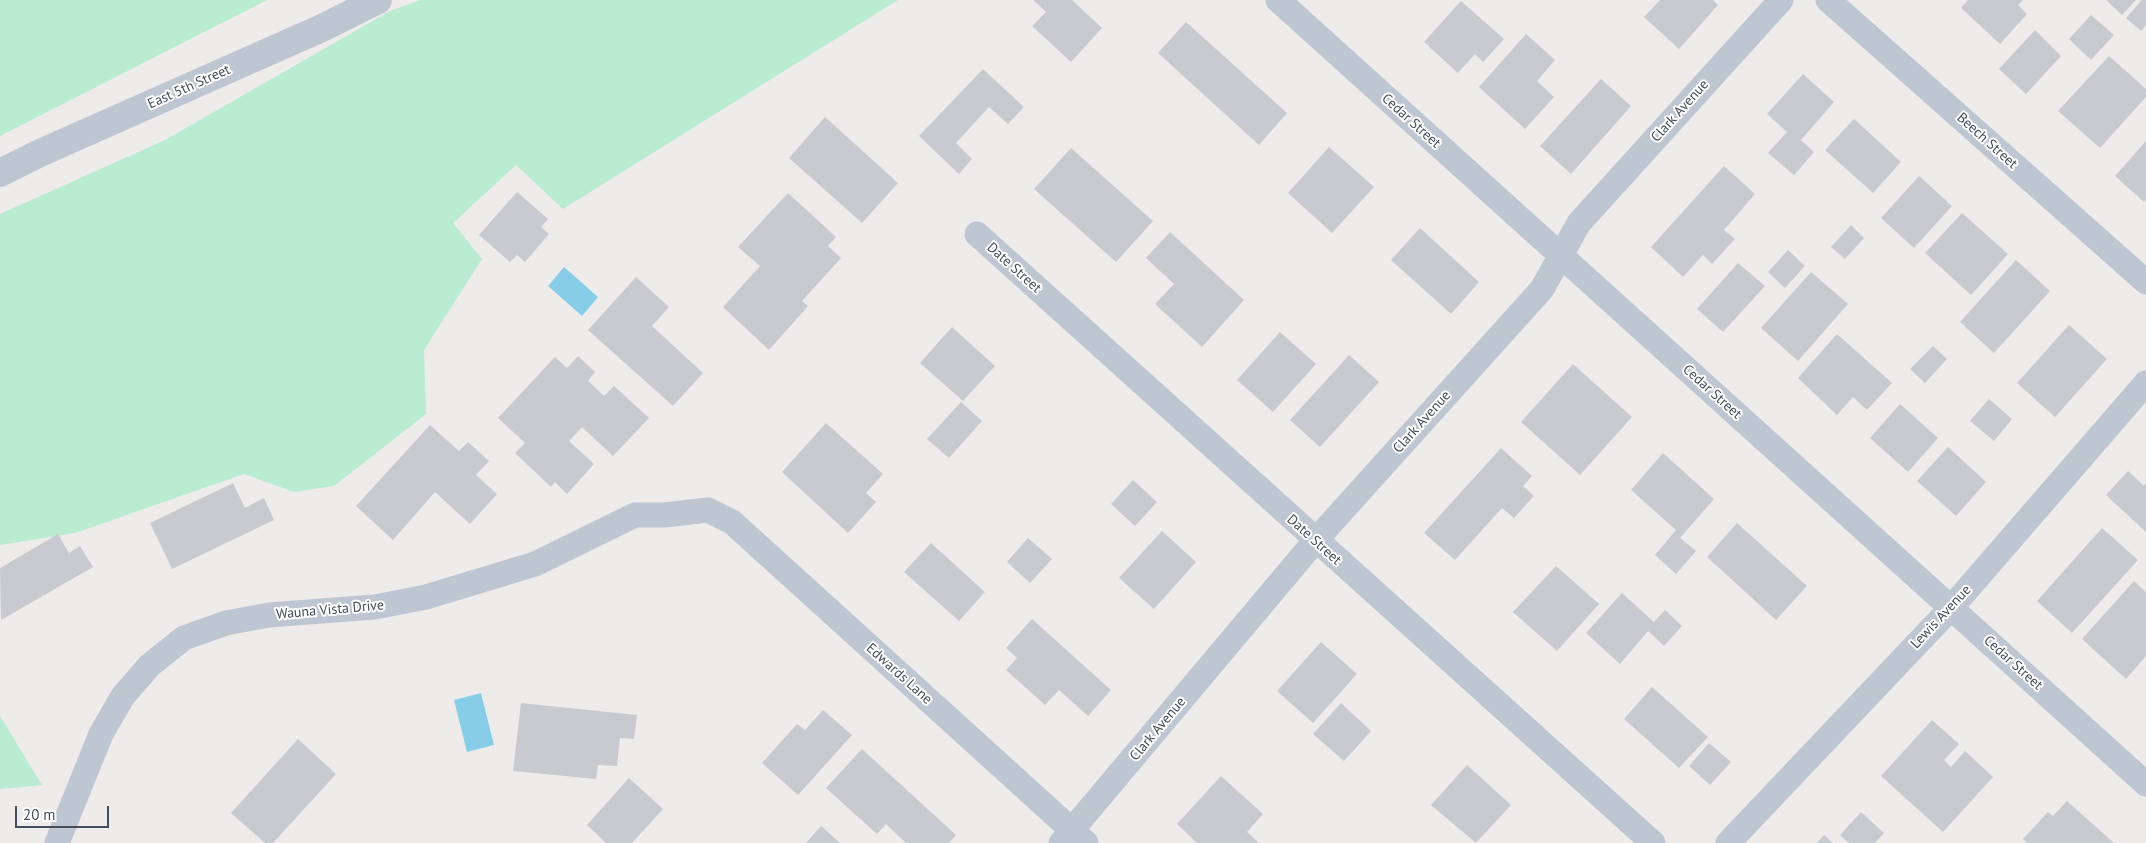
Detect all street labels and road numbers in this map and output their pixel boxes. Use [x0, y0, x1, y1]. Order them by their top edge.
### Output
street label: East 5th Street [145, 61, 233, 113]
street label: Clark Avenue [1648, 76, 1712, 146]
street label: Cedar Street [1378, 90, 1444, 152]
street label: Beech Street [1953, 109, 2021, 173]
street label: Date Street [983, 239, 1045, 297]
street label: Cedar Street [1679, 361, 1745, 423]
street label: Clark Avenue [1390, 387, 1454, 457]
street label: Date Street [1283, 511, 1345, 569]
street label: Lewis Avenue [1907, 582, 1975, 652]
street label: Wauna Vista Drive [275, 597, 385, 623]
street label: Cedar Street [1980, 632, 2046, 694]
street label: Edwards Lane [863, 640, 935, 708]
street label: Clark Avenue [1127, 694, 1189, 764]

